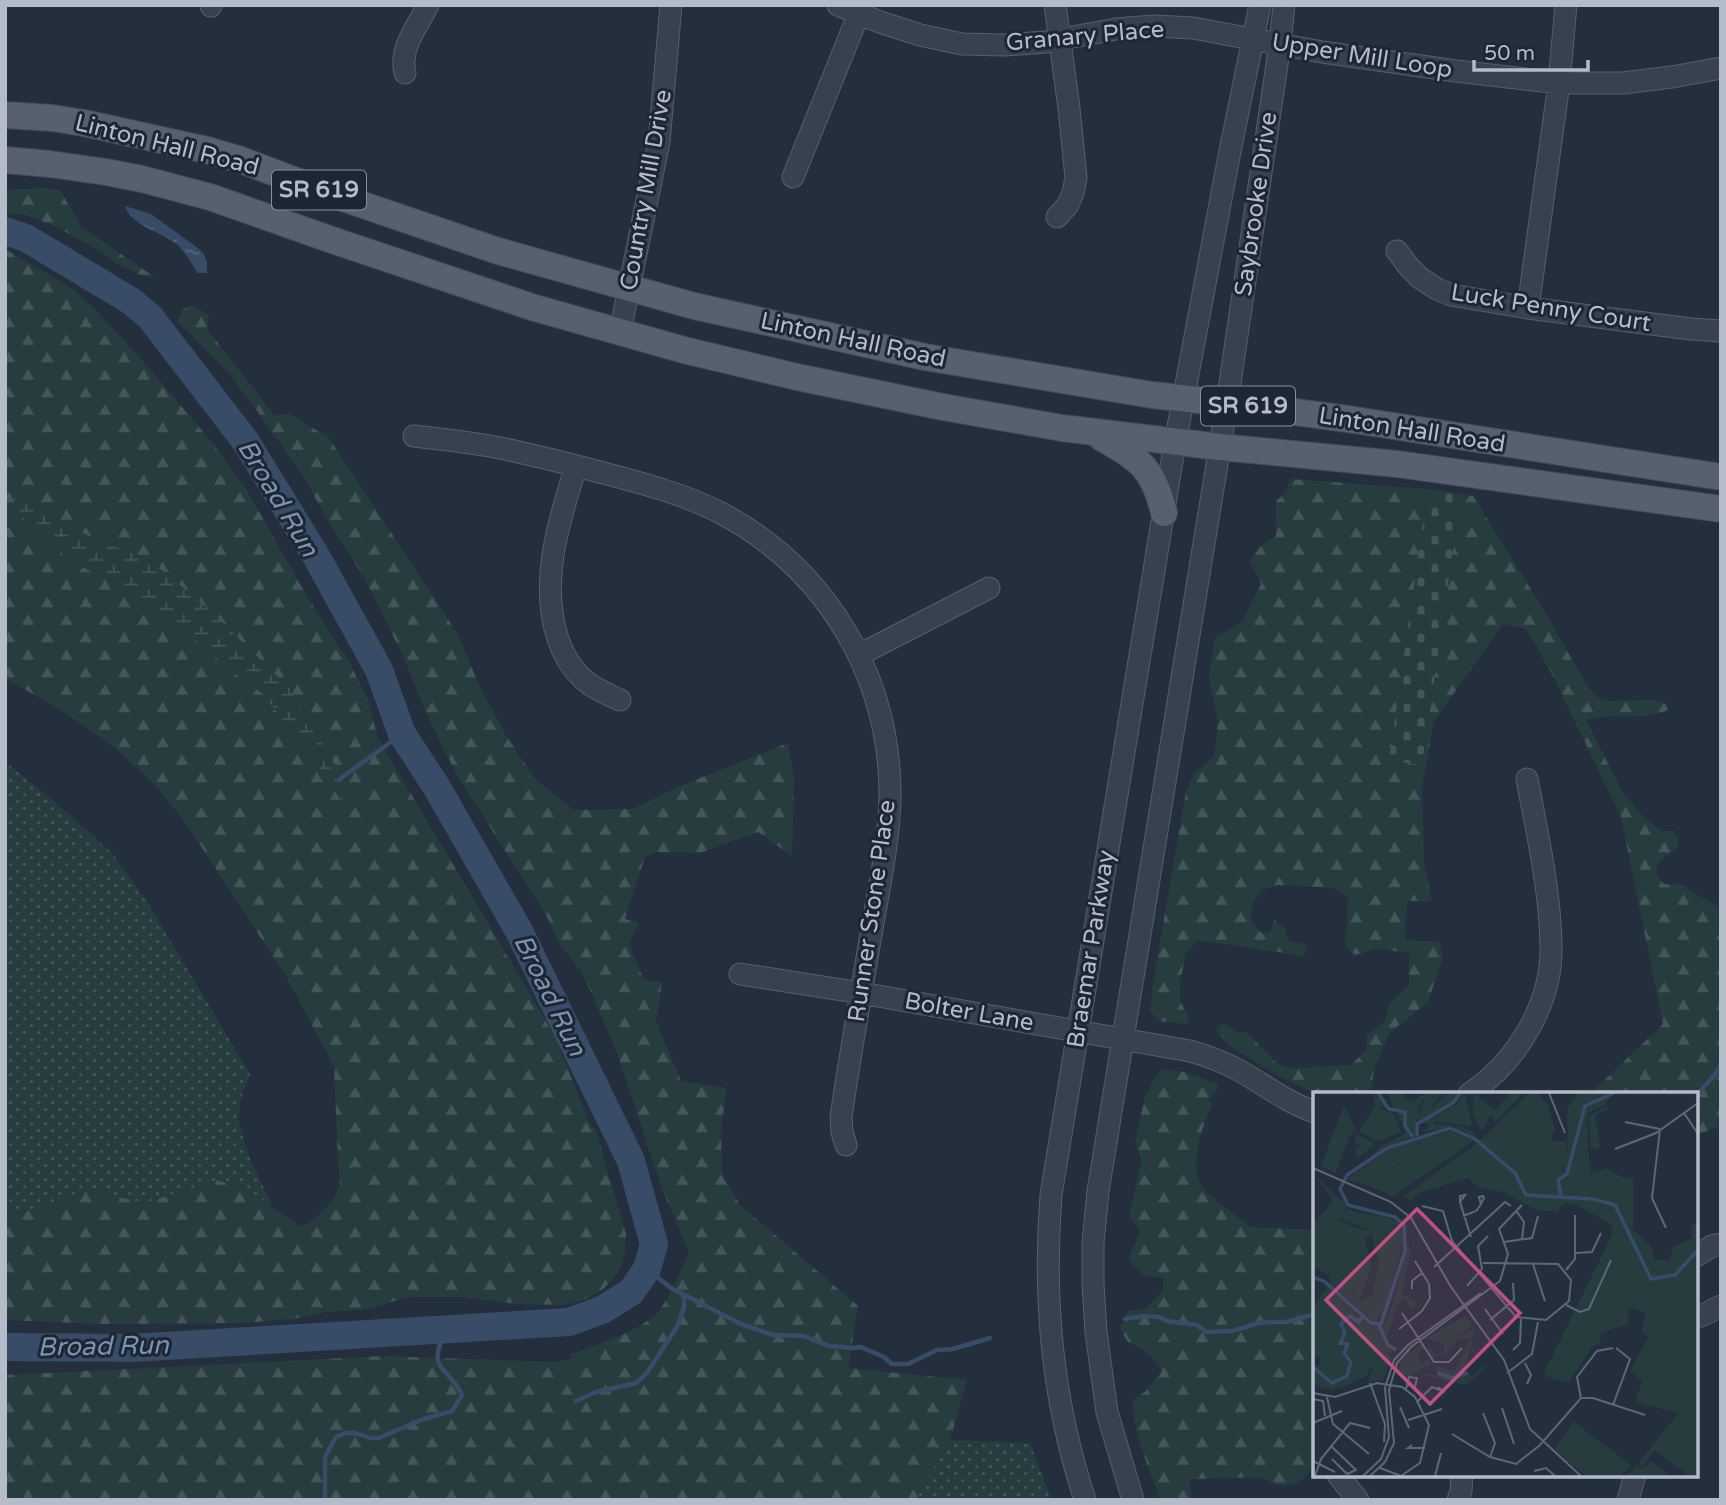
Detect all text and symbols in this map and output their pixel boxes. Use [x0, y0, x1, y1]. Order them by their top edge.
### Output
street label: Granary Place [1005, 15, 1165, 57]
street label: Upper Mill Loop [1270, 27, 1454, 85]
scale bar [1474, 28, 1588, 72]
text: 50 m [1484, 41, 1535, 66]
street label: Country Mill Drive [614, 87, 678, 293]
street label: Linton Hall Road [72, 108, 262, 182]
street label: Saybrooke Drive [1229, 110, 1283, 298]
road number: SR 619 [272, 170, 366, 210]
street label: Luck Penny Court [1449, 278, 1653, 338]
street label: Linton Hall Road [758, 306, 948, 374]
road number: SR 619 [1201, 386, 1295, 426]
street label: Linton Hall Road [1317, 401, 1507, 459]
water label: Broad Run [231, 434, 326, 563]
street label: Runner Stone Place [842, 798, 902, 1024]
street label: Braemar Parkway [1061, 848, 1121, 1050]
water label: Broad Run [507, 929, 593, 1062]
street label: Bolter Lane [902, 986, 1036, 1038]
inset map [1313, 1092, 1698, 1477]
water label: Broad Run [37, 1329, 170, 1363]

